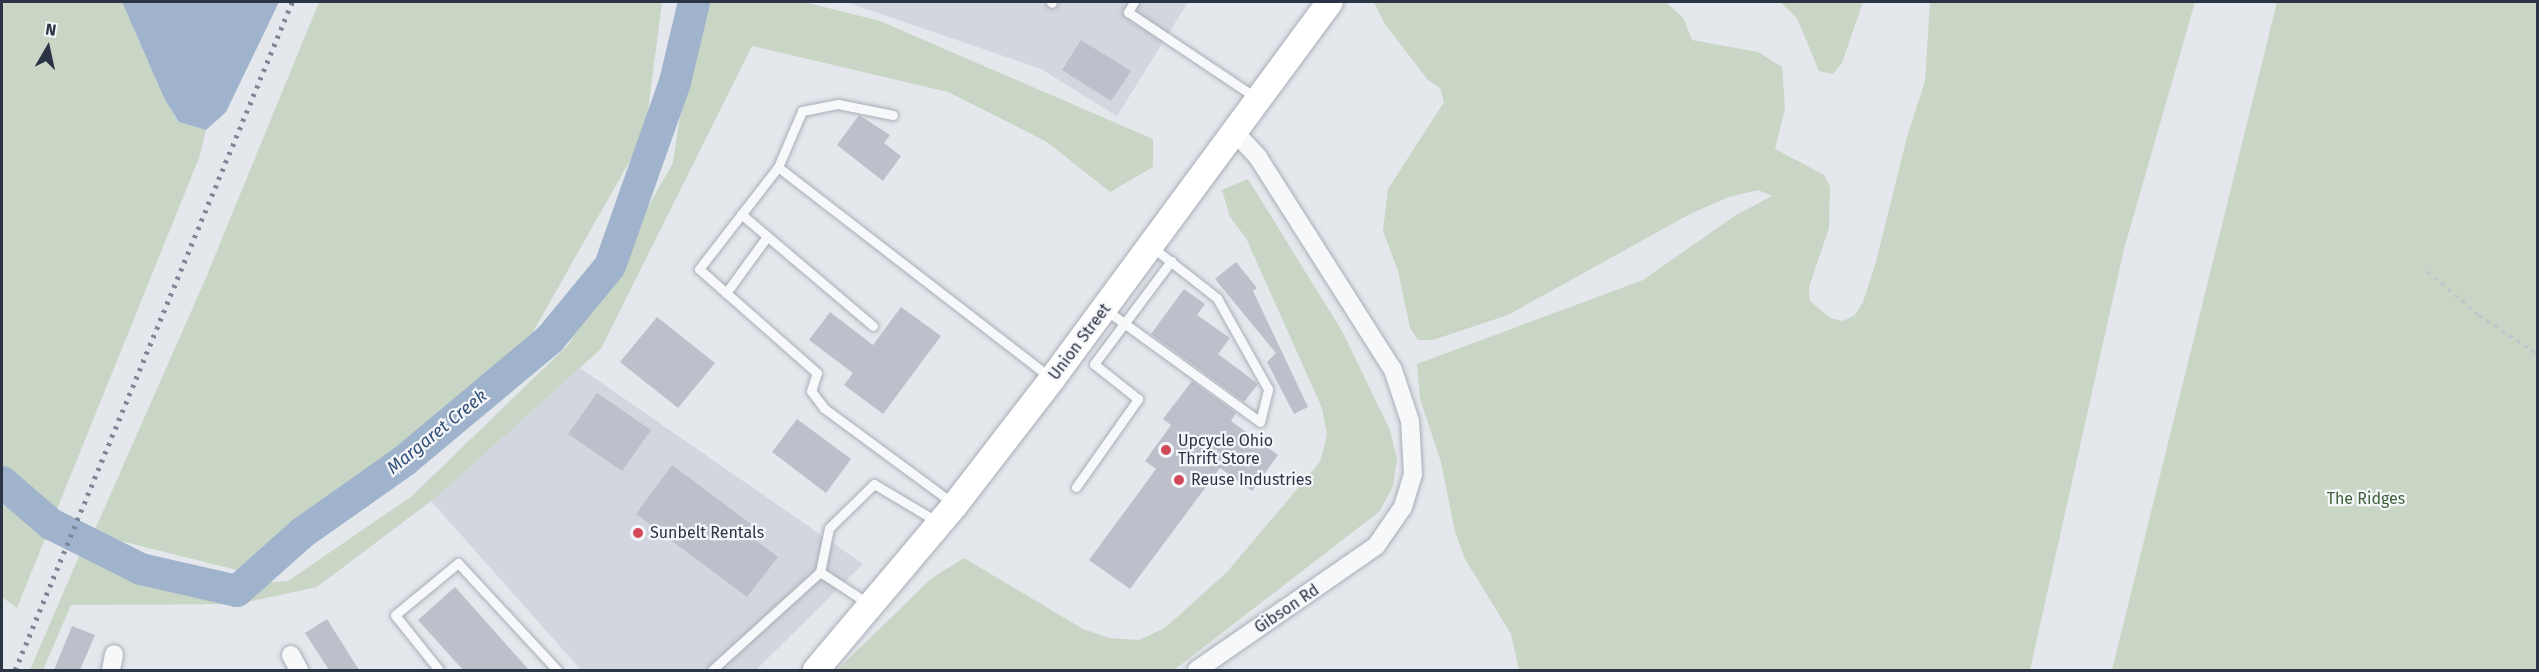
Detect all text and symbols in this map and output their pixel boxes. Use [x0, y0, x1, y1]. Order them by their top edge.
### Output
north arrow [18, 18, 78, 78]
text: N [44, 20, 58, 40]
street label: Union Street [1045, 300, 1115, 384]
water label: Margaret Creek [383, 385, 491, 479]
place label: Upcycle Ohio Thrift Store [1178, 431, 1273, 469]
marker: Upcycle Ohio Thrift Store [1159, 443, 1173, 457]
place label: Reuse Industries [1191, 470, 1312, 490]
marker: Reuse Industries [1172, 473, 1186, 487]
park label: The Ridges [2327, 489, 2405, 509]
place label: Sunbelt Rentals [650, 523, 764, 543]
marker: Sunbelt Rentals [631, 526, 645, 540]
street label: Gibson Rd [1251, 580, 1323, 638]

